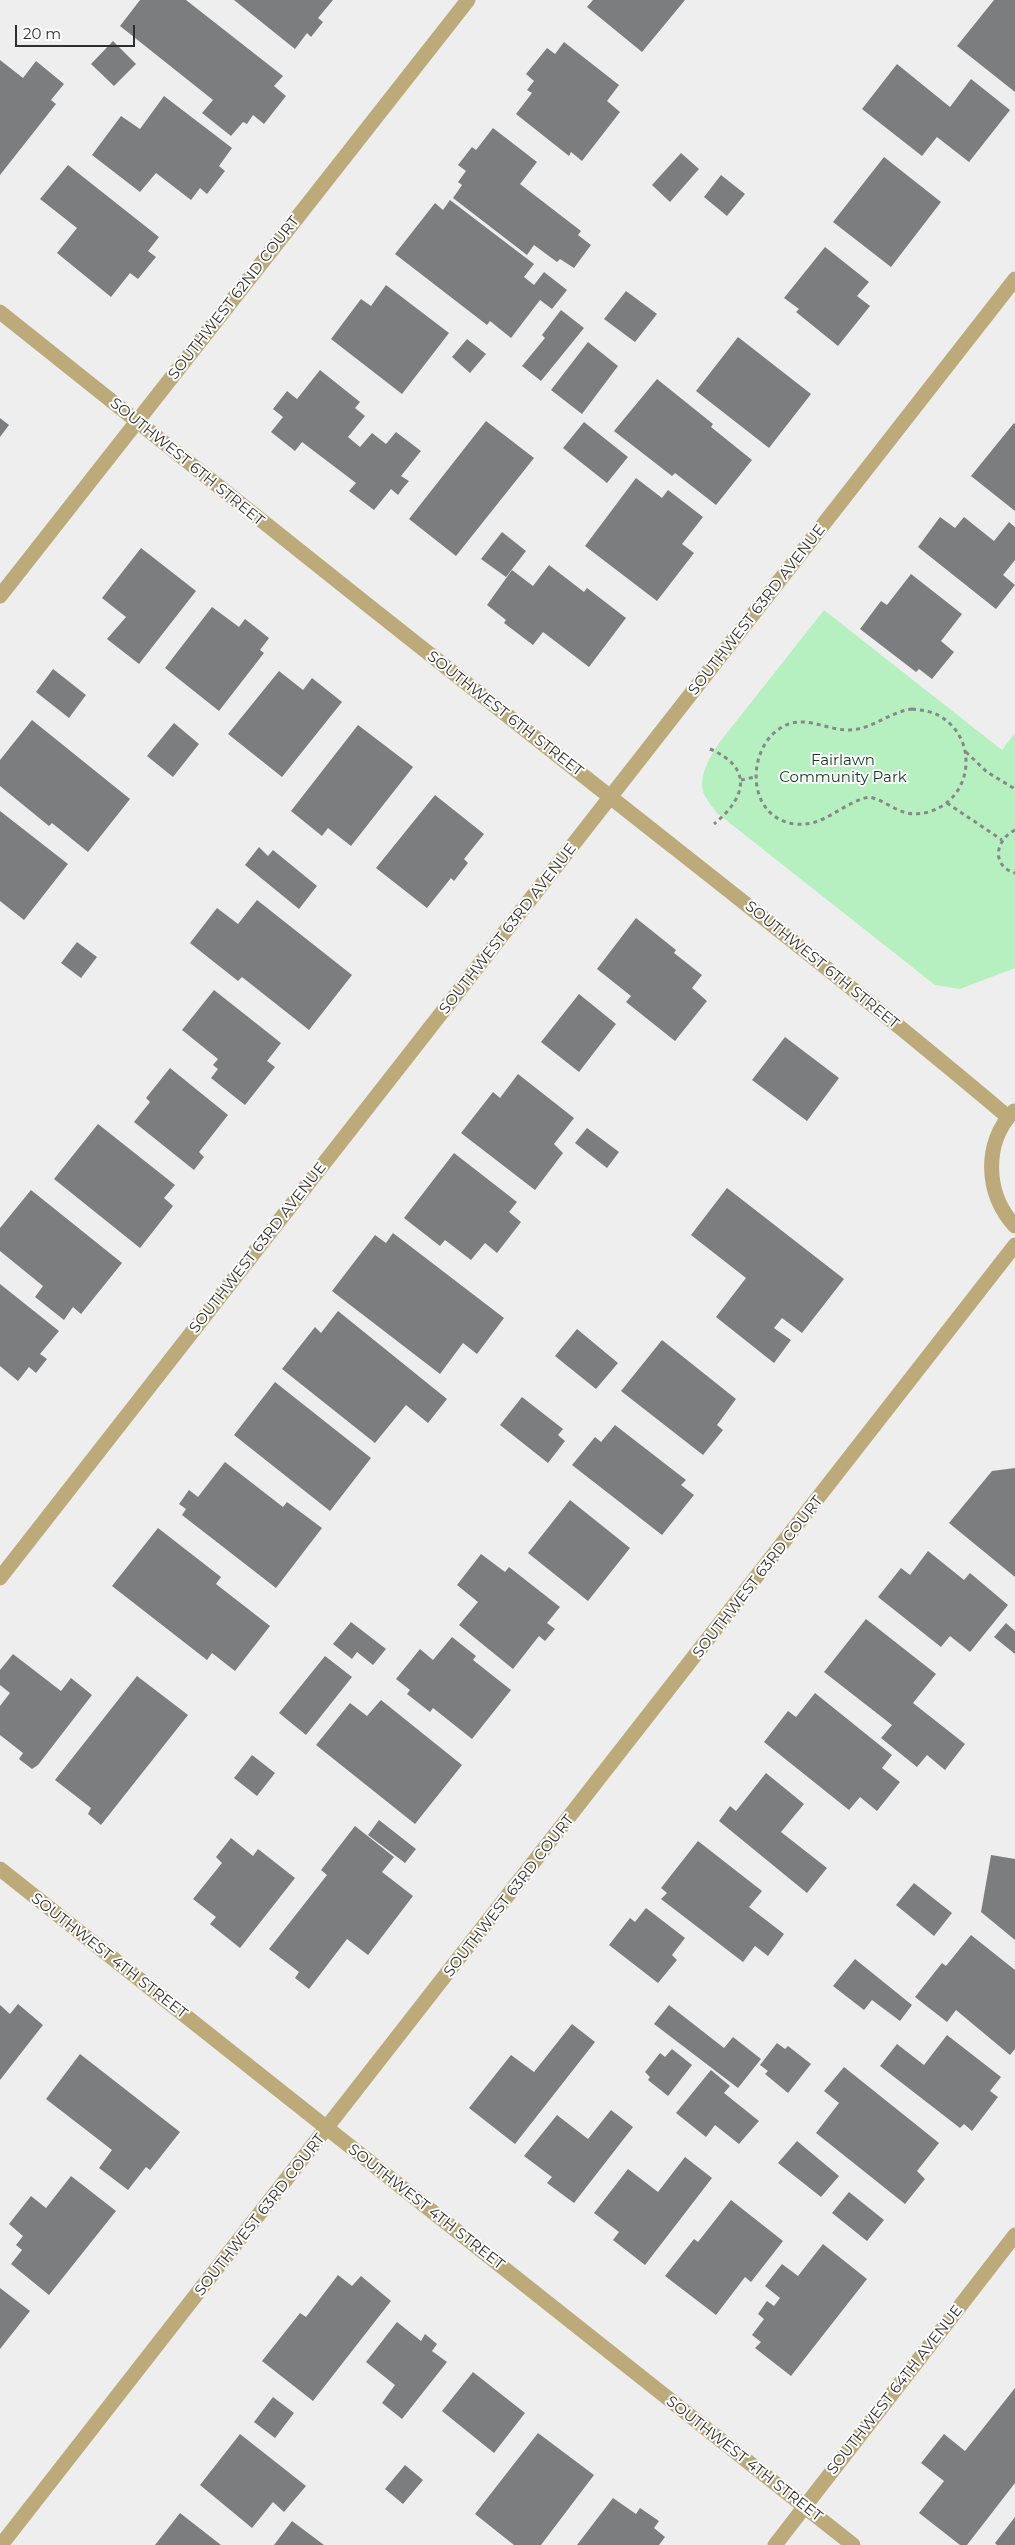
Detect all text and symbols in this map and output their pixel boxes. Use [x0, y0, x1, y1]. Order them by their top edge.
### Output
scale bar [18, 15, 138, 47]
text: 20 m [23, 24, 61, 43]
street label: SOUTHWEST 62ND COURT [165, 213, 303, 383]
street label: SOUTHWEST 6TH STREET [106, 394, 268, 530]
street label: SOUTHWEST 63RD AVENUE [685, 521, 829, 699]
street label: SOUTHWEST 6TH STREET [423, 647, 587, 781]
park label: Fairlawn Community Park [779, 752, 907, 787]
street label: SOUTHWEST 63RD AVENUE [436, 840, 580, 1018]
street label: SOUTHWEST 6TH STREET [741, 897, 903, 1033]
street label: SOUTHWEST 63RD AVENUE [186, 1159, 330, 1337]
street label: SOUTHWEST 63RD COURT [689, 1492, 827, 1662]
street label: SOUTHWEST 63RD COURT [440, 1811, 578, 1981]
street label: SOUTHWEST 4TH STREET [27, 1889, 191, 2023]
street label: SOUTHWEST 63RD COURT [191, 2130, 329, 2300]
street label: SOUTHWEST 4TH STREET [344, 2140, 508, 2274]
street label: SOUTHWEST 64TH AVENUE [823, 2302, 967, 2478]
street label: SOUTHWEST 4TH STREET [662, 2392, 826, 2526]

